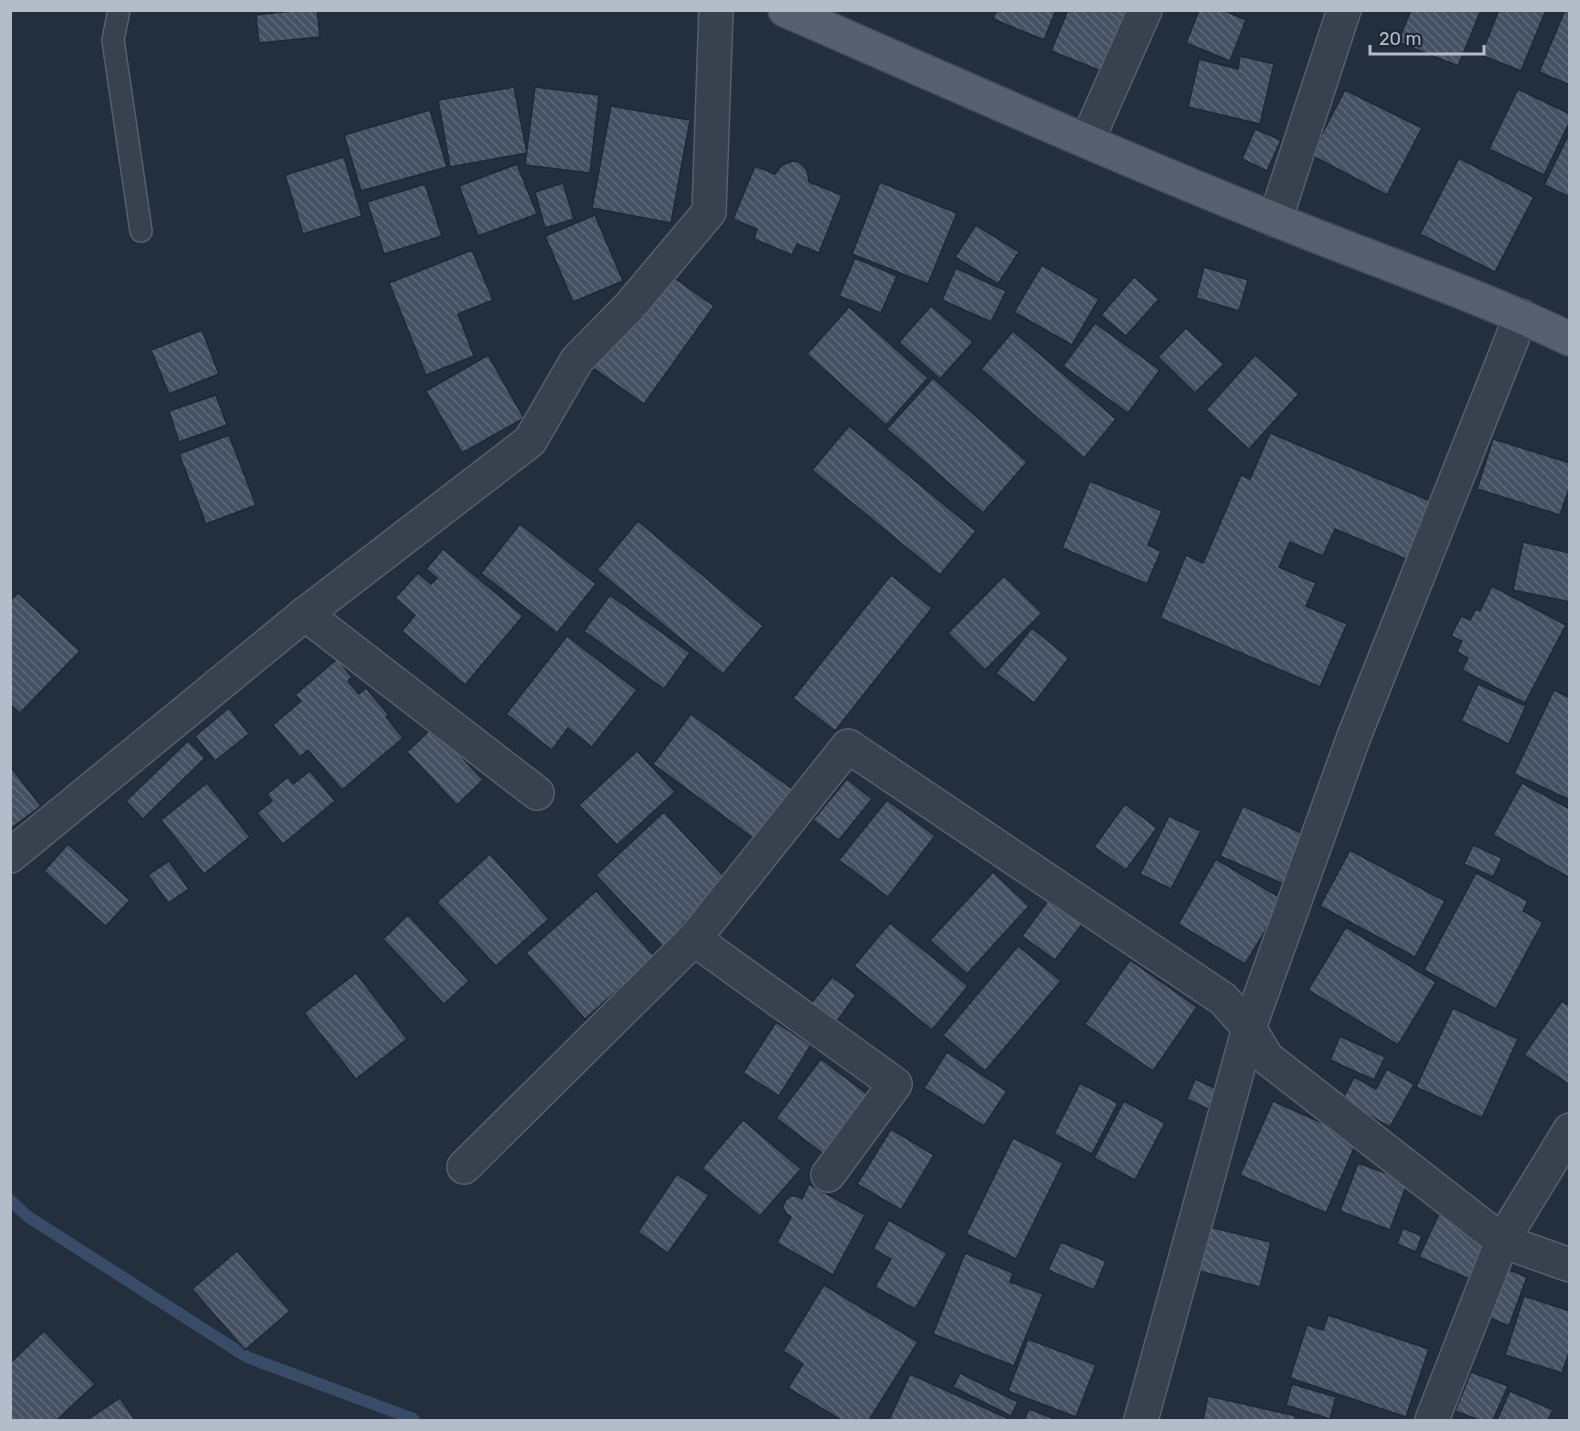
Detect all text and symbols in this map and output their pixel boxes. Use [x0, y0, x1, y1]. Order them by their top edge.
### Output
scale bar [1370, 18, 1484, 56]
text: 20 m [1379, 28, 1421, 50]

